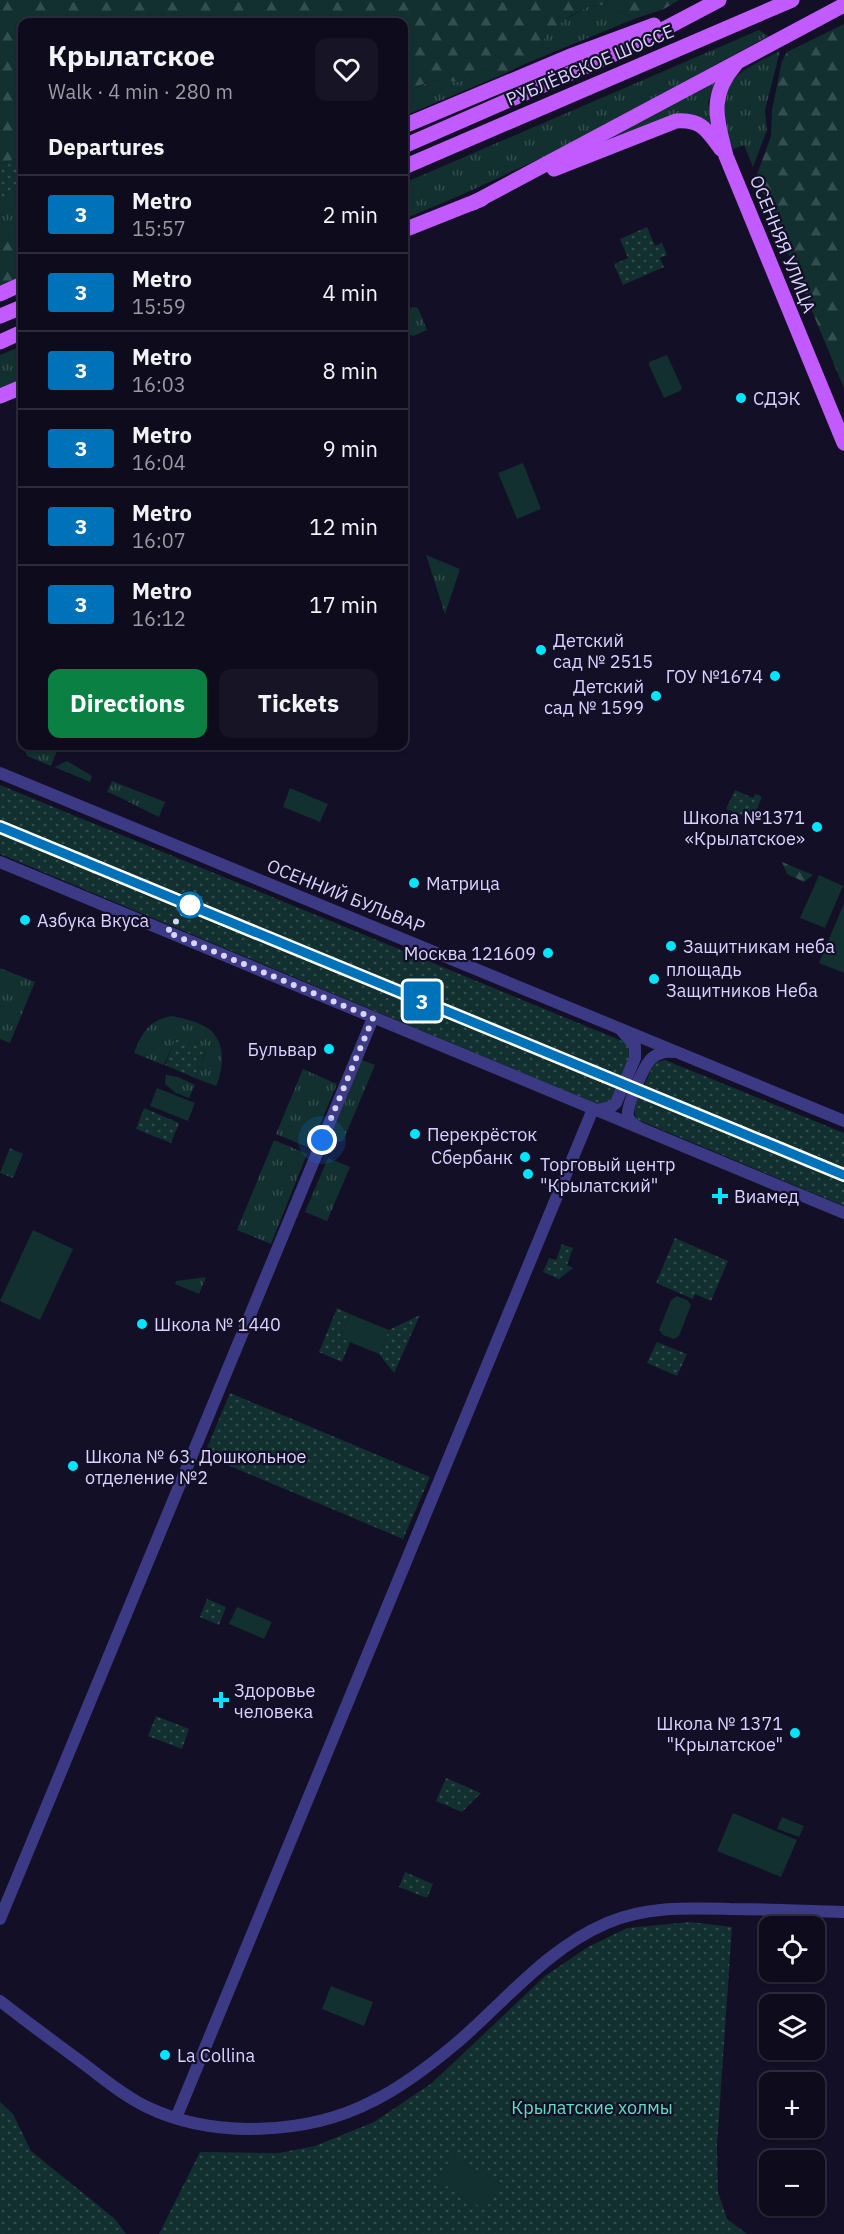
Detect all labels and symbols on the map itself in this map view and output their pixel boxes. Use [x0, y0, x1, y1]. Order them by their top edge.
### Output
street label: РУБЛЁВСКОЕ ШОССЕ [503, 19, 677, 111]
street label: ОСЕННЯЯ УЛИЦА [745, 172, 821, 317]
place label: СДЭК [753, 387, 801, 410]
marker: СДЭК [734, 391, 748, 405]
place label: Детский сад № 2515 [553, 629, 653, 673]
marker: Детский сад № 2515 [534, 643, 548, 657]
place label: ГОУ №1674 [666, 665, 763, 688]
marker: ГОУ №1674 [768, 669, 782, 683]
place label: Детский сад № 1599 [544, 675, 644, 719]
marker: Детский сад № 1599 [649, 689, 663, 703]
place label: Школа №1371 «Крылатское» [682, 806, 805, 850]
marker: Школа №1371 «Крылатское» [810, 820, 824, 834]
street label: ОСЕННИЙ БУЛЬВАР [264, 854, 428, 938]
place label: Матрица [426, 872, 500, 895]
marker: Матрица [407, 876, 421, 890]
unlabelled marker [177, 892, 203, 918]
place label: Азбука Вкуса [37, 909, 150, 932]
marker: Азбука Вкуса [18, 913, 32, 927]
place label: Защитникам неба [683, 935, 835, 958]
marker: Защитникам неба [664, 939, 678, 953]
place label: Москва 121609 [404, 942, 536, 965]
marker: Москва 121609 [541, 946, 555, 960]
place label: площадь Защитников Неба [666, 958, 818, 1002]
marker: площадь Защитников Неба [647, 972, 661, 986]
line badge: 3 [402, 982, 442, 1020]
place label: Бульвар [248, 1038, 317, 1061]
marker: Бульвар [322, 1042, 336, 1056]
place label: Перекрёсток [427, 1123, 537, 1146]
your location [307, 1125, 337, 1155]
marker: Перекрёсток [408, 1127, 422, 1141]
place label: Сбербанк [431, 1146, 513, 1169]
marker: Сбербанк [518, 1150, 532, 1164]
place label: Торговый центр "Крылатский" [540, 1153, 675, 1197]
marker: Торговый центр "Крылатский" [521, 1167, 535, 1181]
place label: Виамед [734, 1185, 799, 1208]
marker: Виамед [711, 1187, 729, 1205]
place label: Школа № 1440 [154, 1313, 281, 1336]
marker: Школа № 1440 [135, 1317, 149, 1331]
place label: Школа № 63. Дошкольное отделение №2 [85, 1445, 307, 1489]
marker: Школа № 63. Дошкольное отделение №2 [66, 1459, 80, 1473]
place label: Здоровье человека [234, 1679, 315, 1723]
marker: Здоровье человека [212, 1691, 230, 1709]
place label: Школа № 1371 "Крылатское" [656, 1712, 783, 1756]
marker: Школа № 1371 "Крылатское" [788, 1726, 802, 1740]
place label: La Collina [177, 2044, 256, 2067]
marker: La Collina [158, 2048, 172, 2062]
park label: Крылатские холмы [511, 2096, 673, 2119]

